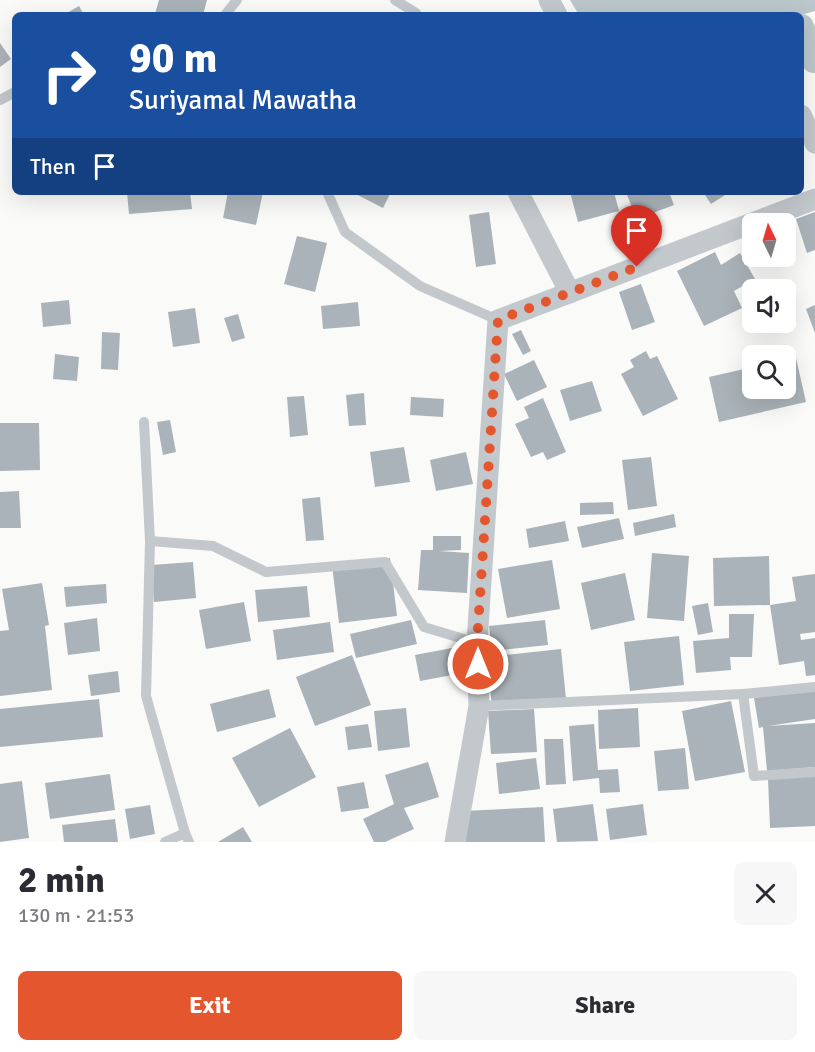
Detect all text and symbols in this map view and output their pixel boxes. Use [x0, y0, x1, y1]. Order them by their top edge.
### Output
text: 90 m [129, 33, 218, 84]
icon: right [30, 36, 108, 114]
text: Suriyamal Mawatha [129, 84, 357, 117]
icon: arrive [88, 150, 121, 183]
text: Then [30, 153, 76, 180]
pin [611, 205, 662, 267]
north arrow [742, 213, 796, 267]
map controls [742, 213, 796, 399]
icon: arrive [620, 214, 653, 247]
button: sound [742, 279, 796, 333]
button: search [742, 345, 796, 399]
position arrow [446, 632, 510, 696]
text: 2 min [18, 858, 105, 903]
button: close [734, 862, 797, 925]
text: 130 m · 21:53 [18, 903, 134, 928]
button: Exit [18, 971, 402, 1040]
button: Share [414, 971, 797, 1040]

